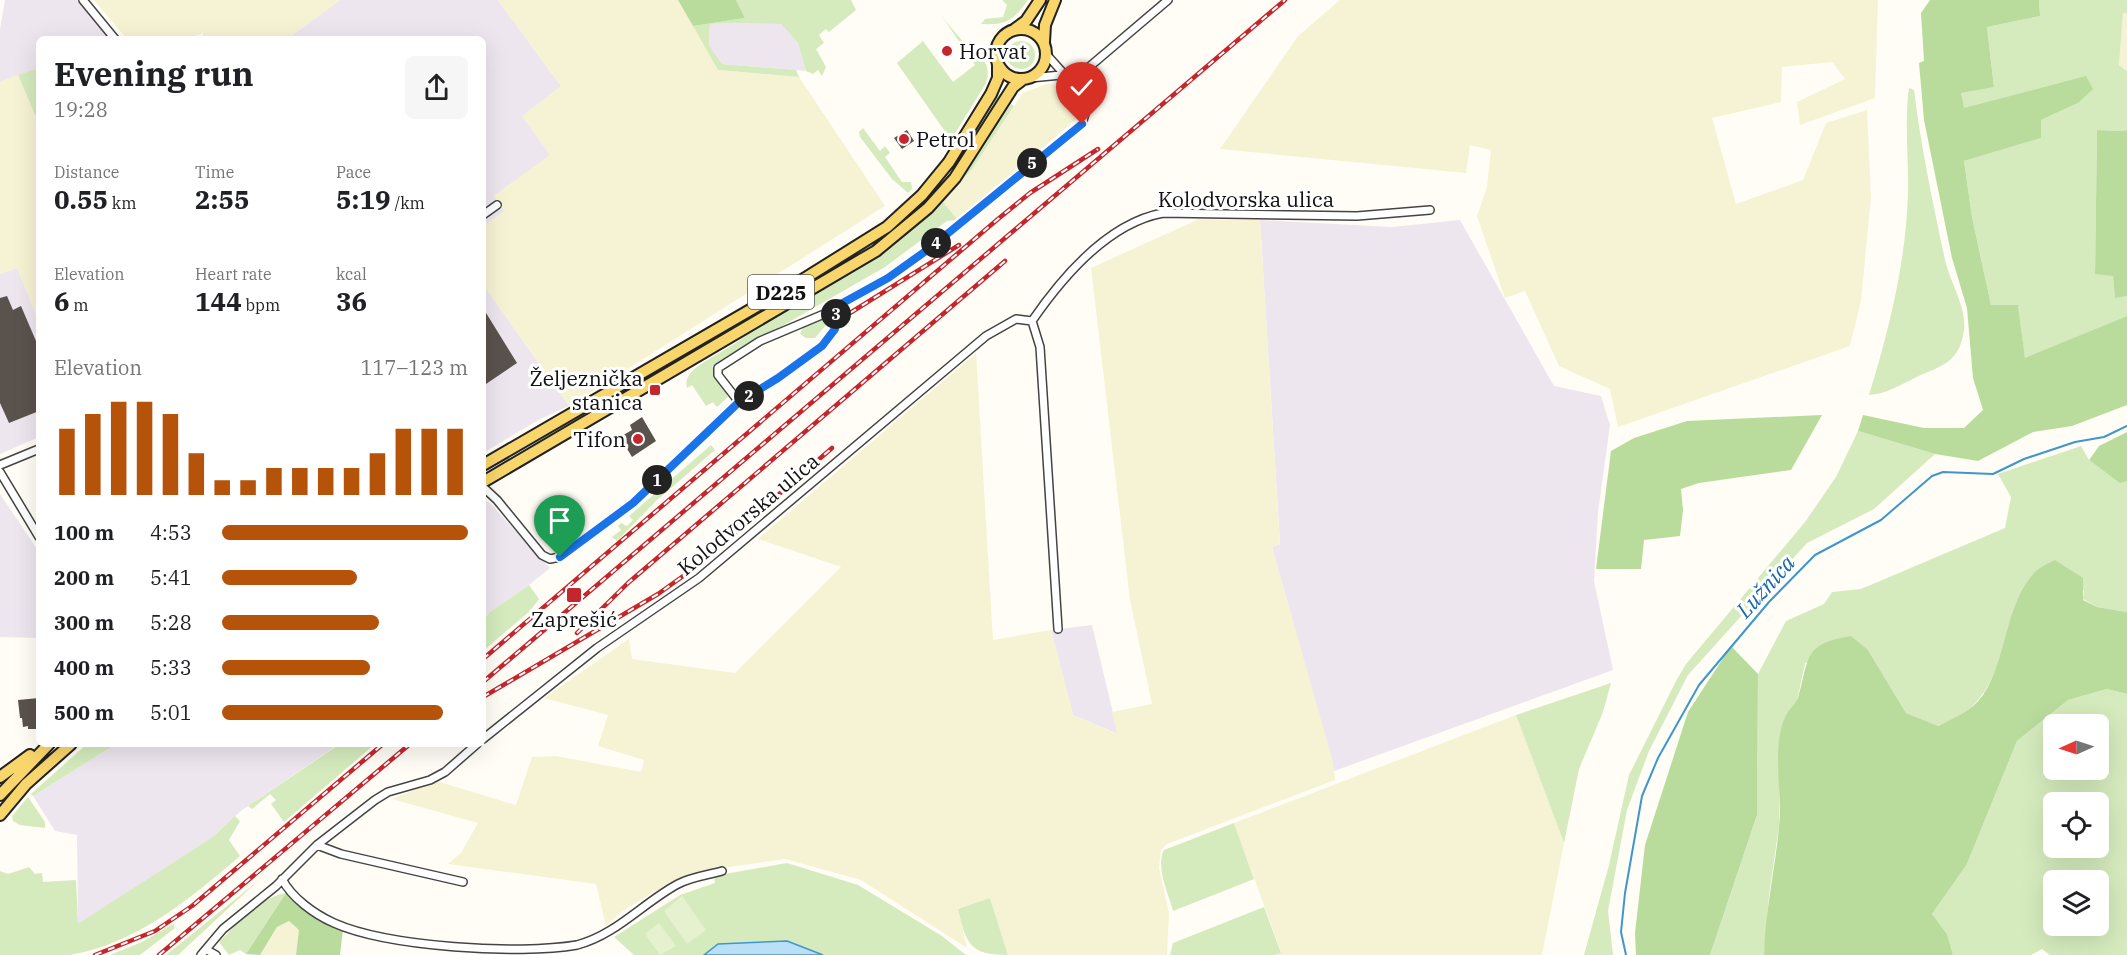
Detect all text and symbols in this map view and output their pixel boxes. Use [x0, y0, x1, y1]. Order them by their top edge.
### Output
place label: Horvat [959, 37, 1027, 65]
marker: Horvat [940, 44, 954, 58]
text: Evening run [54, 52, 254, 95]
button: share [405, 56, 468, 119]
pin [1056, 62, 1107, 124]
icon: check [1065, 71, 1098, 104]
text: 19:28 [54, 96, 108, 123]
place label: Petrol [916, 125, 975, 153]
marker: Petrol [897, 132, 911, 146]
pin: 5 [1017, 148, 1047, 178]
text: 5 [1027, 153, 1037, 173]
text: Distance [54, 162, 119, 182]
text: Time [195, 162, 234, 182]
text: Pace [336, 162, 371, 182]
text: 0.55 [54, 182, 108, 216]
text: 2:55 [195, 182, 250, 216]
text: 5:19 [336, 182, 391, 216]
street label: Kolodvorska ulica [1158, 185, 1334, 213]
text: km [108, 193, 136, 213]
text: /km [391, 193, 425, 213]
pin: 4 [921, 228, 951, 258]
text: 4 [931, 233, 941, 253]
text: Elevation [54, 264, 124, 284]
text: Heart rate [195, 264, 272, 284]
text: kcal [336, 264, 367, 284]
road number: D225 [748, 275, 814, 309]
text: 6 [54, 284, 70, 318]
text: 144 [195, 284, 242, 318]
text: 36 [336, 284, 367, 318]
text: m [70, 295, 89, 315]
text: bpm [242, 295, 280, 315]
pin: 3 [821, 299, 851, 329]
text: 3 [831, 304, 841, 324]
text: Elevation [54, 354, 142, 381]
text: 117–123 m [361, 354, 468, 381]
place label: Željeznička stanica [529, 364, 643, 416]
pin: 2 [734, 381, 764, 411]
marker: Željeznička stanica [648, 383, 662, 397]
text: 2 [744, 386, 754, 406]
place label: Tifon [573, 425, 626, 453]
marker: Tifon [631, 432, 645, 446]
street label: Kolodvorska ulica [671, 447, 825, 581]
pin: 1 [642, 465, 672, 495]
text: 1 [652, 470, 662, 490]
pin [534, 495, 585, 557]
icon: arrive [543, 504, 576, 537]
text: 100 m [54, 519, 114, 546]
text: 4:53 [150, 519, 192, 546]
water label: Lužnica [1729, 549, 1801, 624]
text: 200 m [54, 564, 114, 591]
text: 5:41 [150, 564, 192, 591]
marker: Zaprešić [565, 586, 583, 604]
place label: Zaprešić [531, 605, 617, 633]
text: 300 m [54, 609, 114, 636]
text: 5:28 [150, 609, 192, 636]
text: 400 m [54, 654, 114, 681]
text: 5:33 [150, 654, 192, 681]
text: 500 m [54, 699, 114, 726]
text: 5:01 [150, 699, 192, 726]
north arrow [2043, 714, 2109, 780]
map controls [2043, 714, 2109, 936]
button: locate [2043, 792, 2109, 858]
button: layers [2043, 870, 2109, 936]

